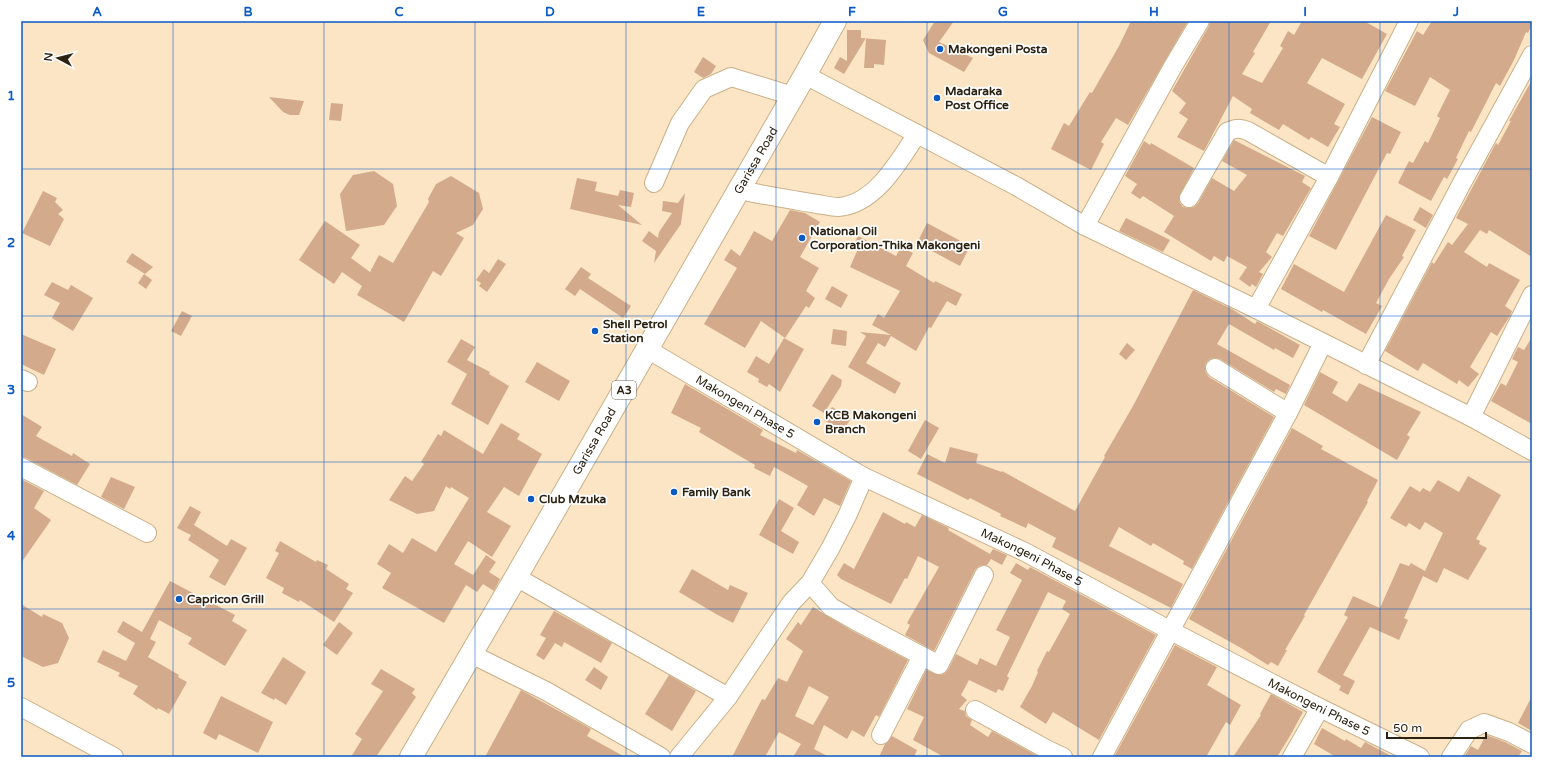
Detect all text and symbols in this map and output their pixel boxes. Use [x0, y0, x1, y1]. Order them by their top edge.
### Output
text: A [92, 4, 102, 20]
text: B [243, 4, 253, 20]
text: C [394, 4, 404, 20]
text: D [545, 4, 555, 20]
text: E [697, 4, 705, 20]
text: F [848, 4, 856, 20]
text: G [998, 4, 1008, 20]
text: H [1149, 4, 1159, 20]
text: I [1303, 4, 1307, 20]
text: J [1452, 4, 1459, 20]
north arrow [38, 38, 78, 78]
place label: Makongeni Posta [948, 42, 1048, 57]
marker: Makongeni Posta [935, 44, 945, 54]
text: N [42, 52, 56, 62]
place label: Madaraka Post Office [945, 84, 1009, 112]
text: 1 [7, 88, 15, 104]
marker: Madaraka Post Office [932, 93, 942, 103]
street label: Garissa Road [731, 124, 781, 196]
place label: National Oil Corporation-Thika Makongeni [810, 224, 980, 253]
marker: National Oil Corporation-Thika Makongeni [797, 233, 807, 243]
text: 2 [7, 235, 15, 251]
place label: Shell Petrol Station [603, 317, 667, 345]
marker: Shell Petrol Station [590, 326, 600, 336]
street label: Makongeni Phase 5 [693, 372, 797, 442]
road number: A3 [612, 381, 636, 399]
text: 3 [7, 382, 15, 398]
street label: Garissa Road [569, 405, 619, 477]
place label: KCB Makongeni Branch [825, 408, 917, 436]
marker: KCB Makongeni Branch [812, 417, 822, 427]
place label: Family Bank [682, 485, 751, 500]
marker: Family Bank [669, 487, 679, 497]
place label: Club Mzuka [539, 492, 607, 506]
marker: Club Mzuka [526, 494, 536, 504]
street label: Makongeni Phase 5 [979, 525, 1085, 589]
text: 4 [7, 528, 16, 544]
place label: Capricon Grill [187, 592, 264, 607]
marker: Capricon Grill [174, 594, 184, 604]
text: 5 [7, 675, 15, 691]
street label: Makongeni Phase 5 [1266, 675, 1372, 738]
scale bar [1387, 714, 1486, 740]
text: 50 m [1393, 721, 1422, 735]

